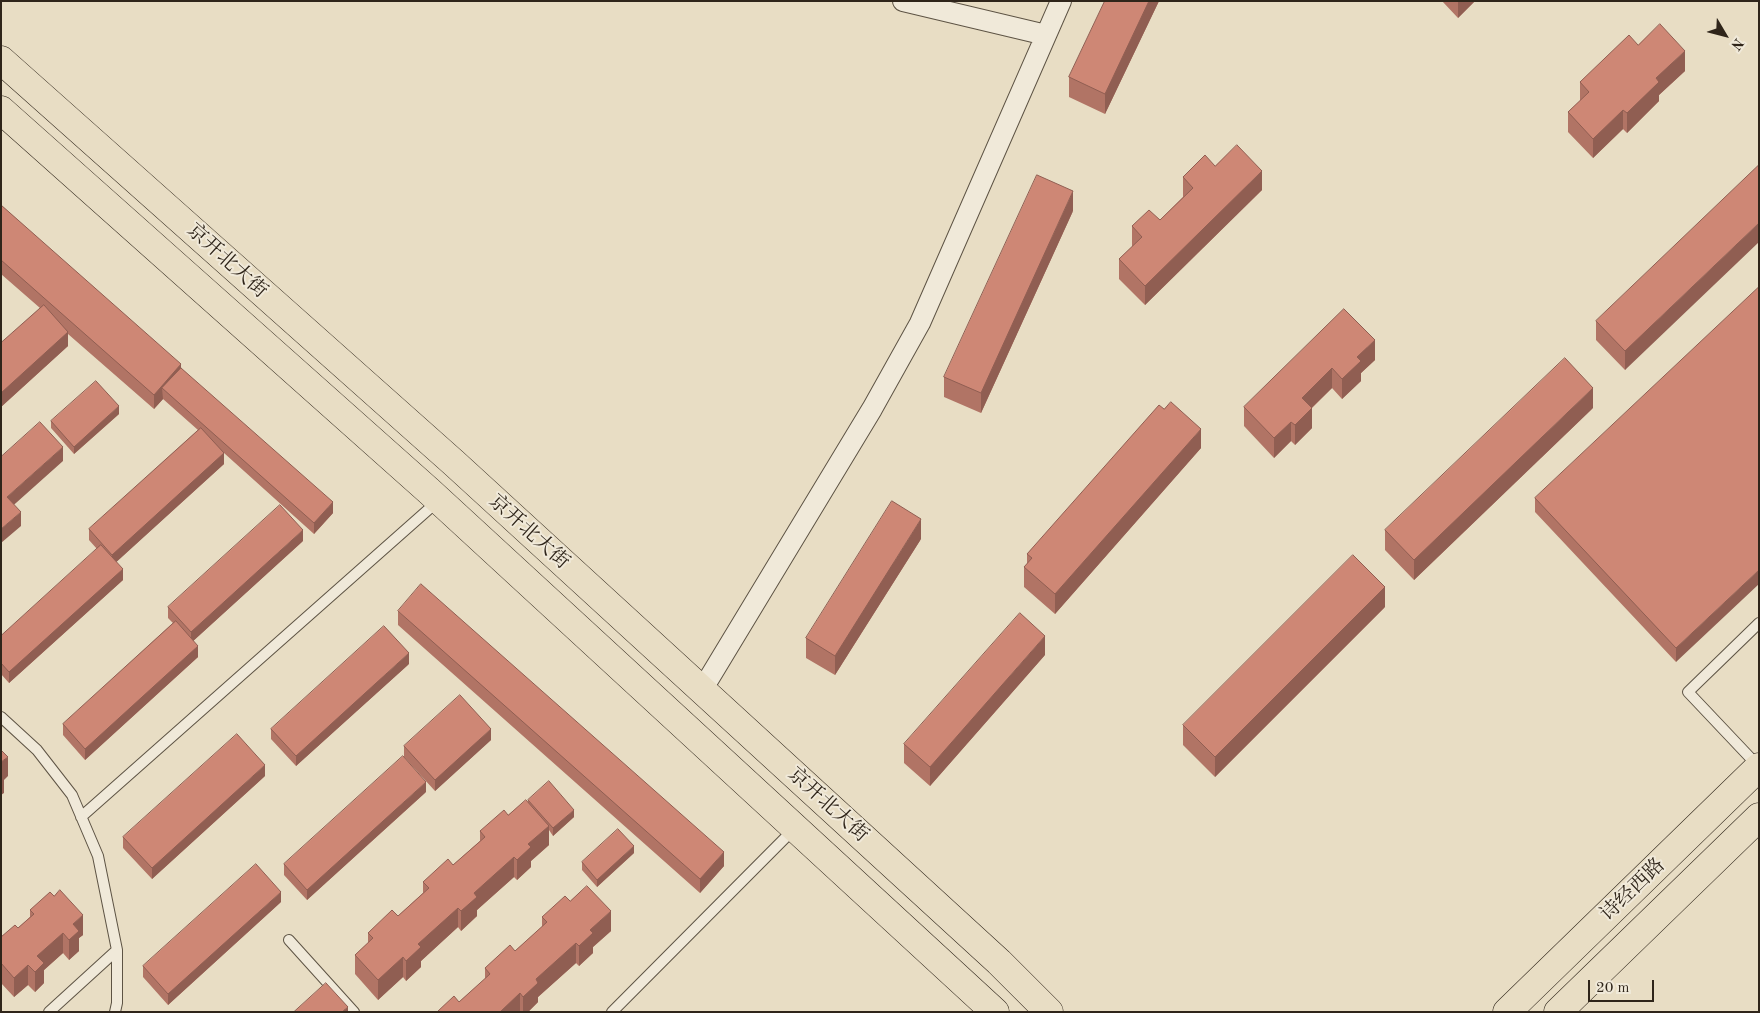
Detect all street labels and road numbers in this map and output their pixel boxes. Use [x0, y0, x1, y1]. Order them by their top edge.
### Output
street label: 京开北大街 [182, 219, 272, 303]
street label: 京开北大街 [484, 490, 574, 574]
street label: 京开北大街 [783, 763, 873, 847]
street label: 诗经西路 [1596, 854, 1670, 926]

